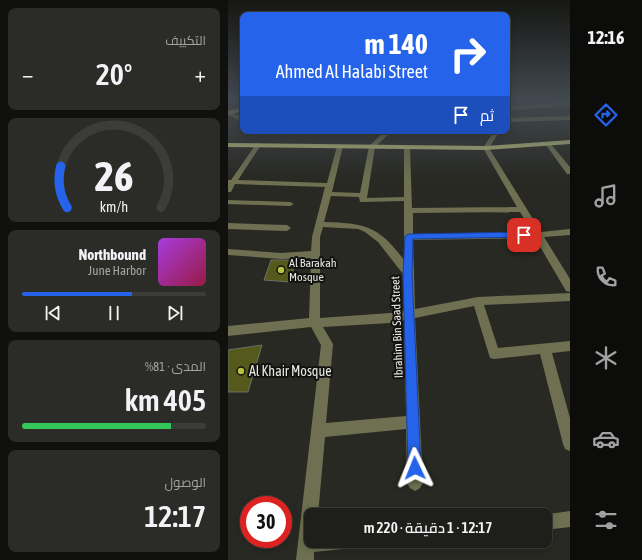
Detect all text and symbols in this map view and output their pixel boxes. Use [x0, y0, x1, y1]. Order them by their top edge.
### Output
text: 12:16 [587, 27, 625, 48]
text: 140 m [365, 28, 428, 60]
icon: right [442, 28, 494, 80]
text: التكييف [165, 33, 206, 48]
text: 20° [96, 57, 132, 91]
text: − [22, 61, 33, 87]
text: + [195, 61, 206, 87]
text: Ahmed Al Halabi Street [276, 61, 428, 82]
icon: directions [592, 101, 620, 129]
icon: arrive [450, 104, 472, 126]
text: ثم [480, 107, 494, 124]
text: 26 [94, 152, 134, 200]
icon: music [592, 182, 620, 210]
text: km/h [100, 199, 128, 215]
pin [507, 218, 541, 252]
icon: arrive [513, 224, 535, 246]
text: Northbound [78, 246, 146, 263]
place label: Al Barakah Mosque [289, 256, 337, 284]
text: June Harbor [88, 263, 146, 278]
icon: phone [592, 263, 620, 291]
marker: Al Barakah Mosque [276, 265, 286, 275]
street label: Ibrahim Bin Saad Street [388, 275, 406, 378]
icon: previous [42, 302, 64, 324]
icon: pause [103, 302, 125, 324]
icon: next [164, 302, 186, 324]
icon: climate [592, 344, 620, 372]
text: المدى · 81% [145, 359, 206, 374]
place label: Al Khair Mosque [249, 363, 332, 379]
marker: Al Khair Mosque [236, 366, 246, 376]
text: 405 km [125, 383, 206, 417]
icon: car [592, 425, 620, 453]
position arrow [394, 447, 436, 489]
text: الوصول [165, 475, 206, 490]
speed limit sign: 30 [240, 496, 292, 548]
text: 12:17 [144, 499, 206, 533]
icon: filters [592, 506, 620, 534]
text: 12:17 · 1 دقيقة · 220 m [364, 519, 492, 536]

